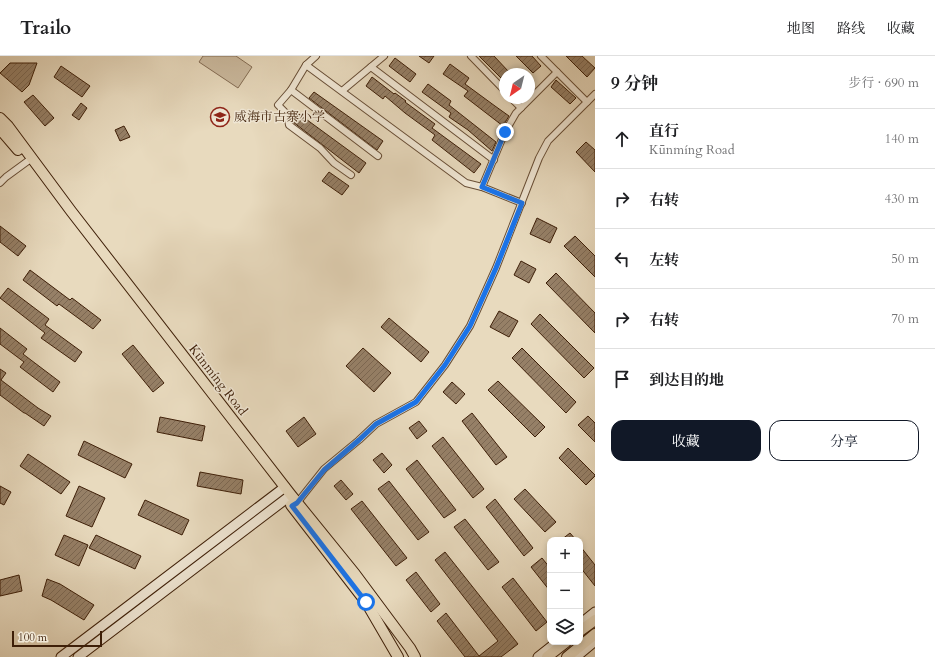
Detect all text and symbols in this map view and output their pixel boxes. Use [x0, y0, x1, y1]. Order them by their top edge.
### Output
text: Trailo [20, 15, 71, 41]
text: 地图 [787, 19, 815, 38]
text: 路线 [837, 19, 865, 38]
text: 收藏 [887, 19, 915, 38]
north arrow [499, 68, 535, 104]
text: 9 分钟 [611, 72, 658, 95]
text: 步行 · 690 m [848, 74, 919, 92]
school or university icon: 威海市古寨小学 [209, 106, 231, 128]
place label: 威海市古寨小学 [234, 108, 325, 126]
text: 直行 [649, 121, 679, 141]
route end [496, 123, 514, 141]
icon: ahead [611, 128, 633, 150]
text: 140 m [885, 130, 919, 148]
text: Kūnmíng Road [649, 141, 735, 159]
icon: right [611, 188, 633, 210]
text: 右转 [649, 190, 679, 210]
text: 430 m [885, 190, 919, 208]
icon: left [611, 248, 633, 270]
text: 左转 [649, 250, 679, 270]
text: 50 m [891, 250, 919, 268]
icon: right [611, 308, 633, 330]
text: 右转 [649, 310, 679, 330]
text: 70 m [891, 310, 919, 328]
street label: Kūnmíng Road [185, 341, 251, 419]
icon: arrive [611, 368, 633, 390]
text: 到达目的地 [649, 370, 724, 390]
button: 收藏 [611, 420, 761, 461]
button: 分享 [769, 420, 919, 461]
map controls [547, 537, 583, 645]
button: + [547, 537, 583, 573]
button: − [547, 573, 583, 609]
route start [357, 593, 375, 611]
button: layers [547, 609, 583, 645]
scale bar [12, 629, 102, 648]
text: 100 m [18, 630, 47, 645]

